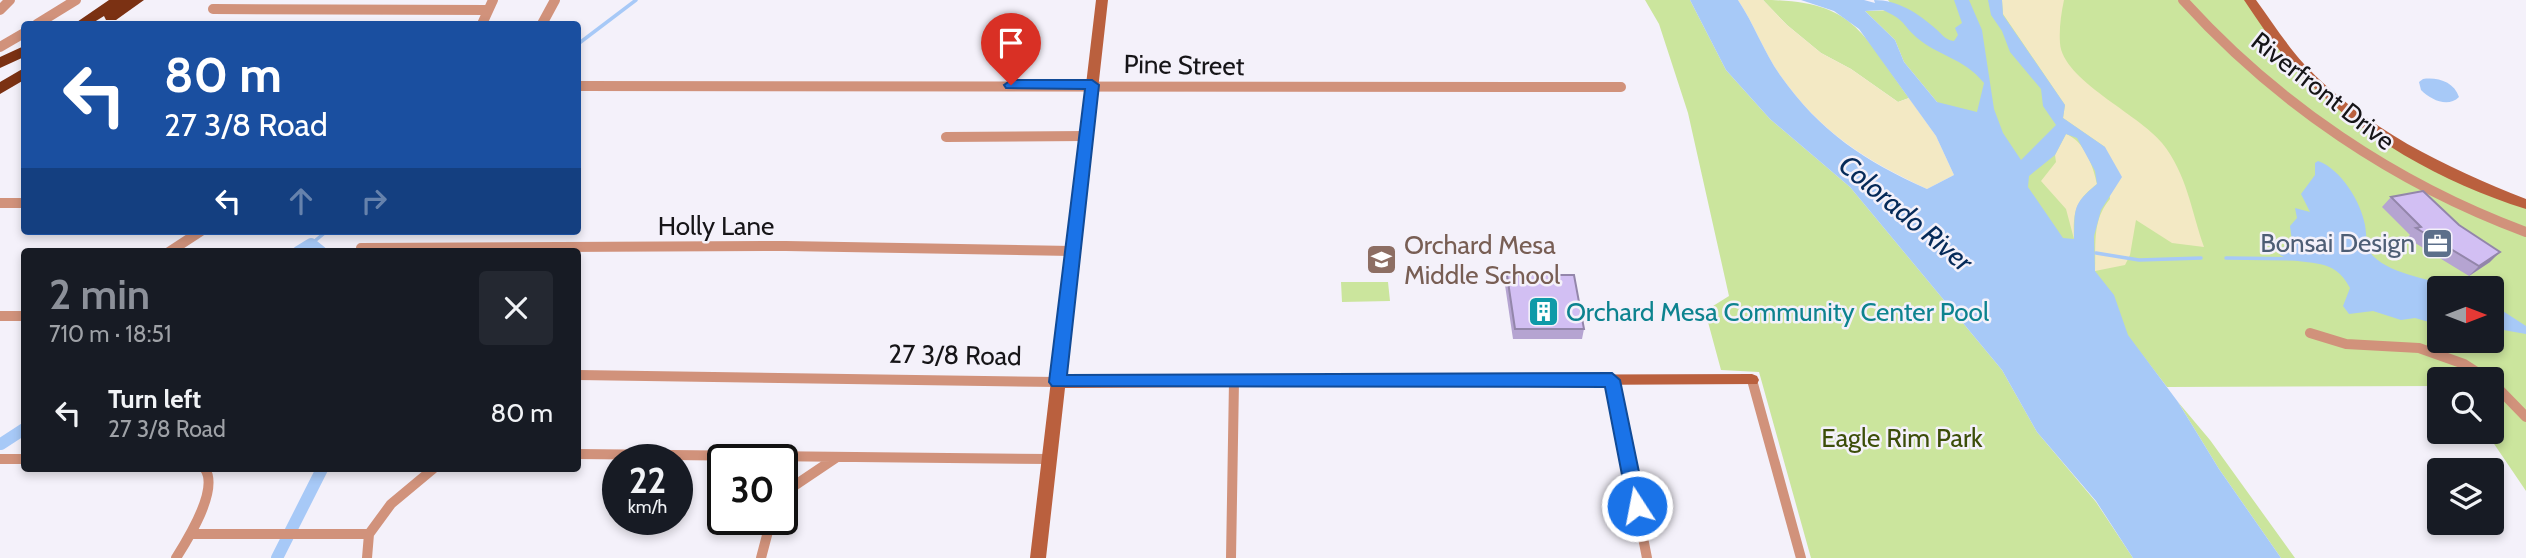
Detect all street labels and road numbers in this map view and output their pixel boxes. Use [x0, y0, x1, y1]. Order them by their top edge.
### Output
street label: Riverfront Drive [2245, 25, 2401, 157]
street label: Pine Street [1123, 48, 1245, 82]
street label: Holly Lane [658, 210, 774, 242]
street label: 27 3/8 Road [888, 338, 1022, 372]

